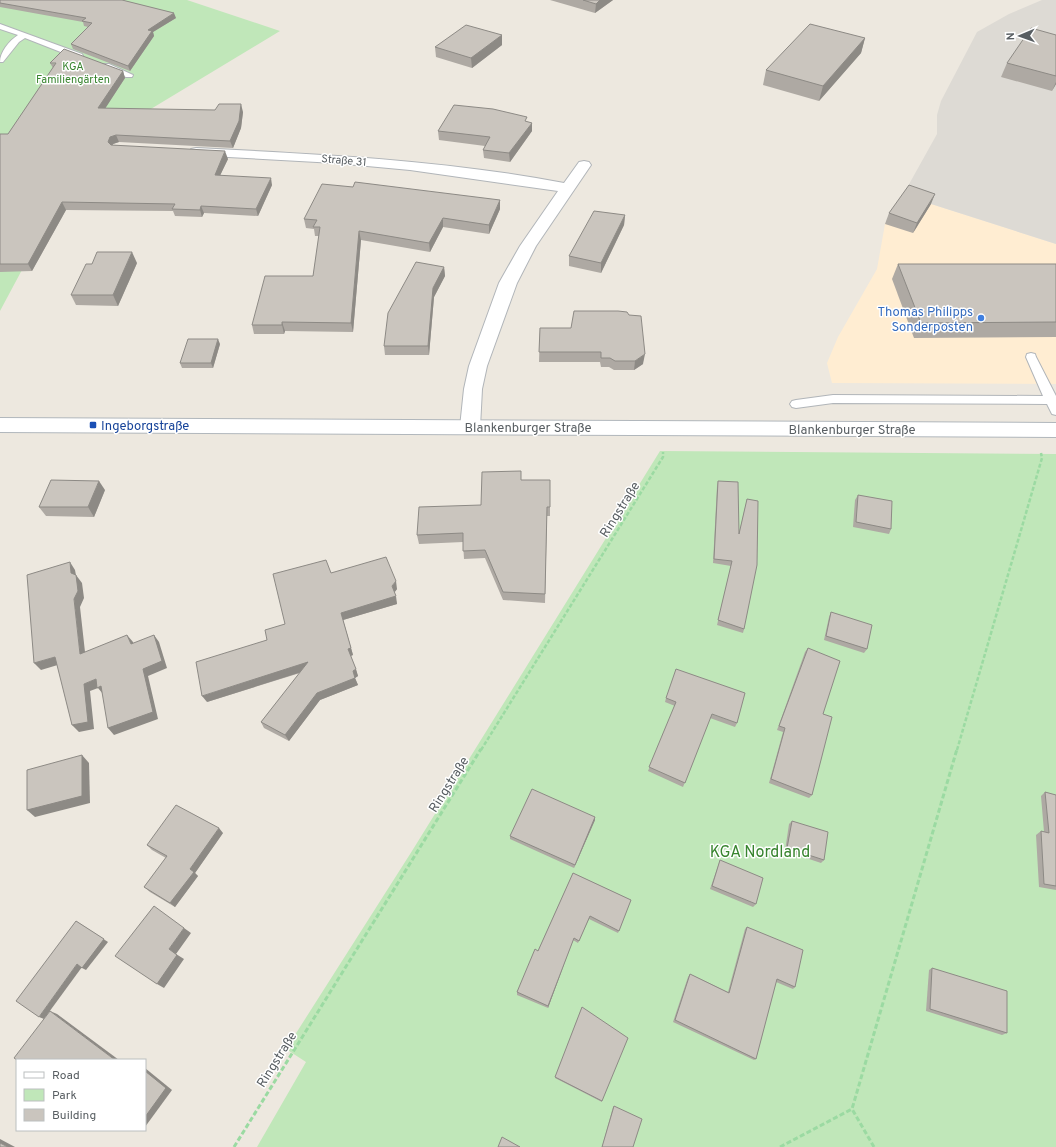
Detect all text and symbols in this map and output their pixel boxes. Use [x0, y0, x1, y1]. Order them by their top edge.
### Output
north arrow [1000, 16, 1040, 56]
text: N [1004, 32, 1018, 41]
park label: KGA Familiengärten [36, 60, 110, 87]
street label: Straße 31 [321, 152, 367, 170]
place label: Thomas Philipps Sonderposten [878, 305, 973, 336]
marker: Thomas Philipps Sonderposten [976, 313, 986, 323]
place label: Ingeborgstraße [101, 419, 189, 435]
marker: Ingeborgstraße [88, 420, 98, 430]
street label: Blankenburger Straße [464, 421, 592, 437]
street label: Blankenburger Straße [788, 423, 916, 439]
street label: Ringstraße [597, 479, 644, 541]
street label: Ringstraße [426, 754, 473, 816]
park label: KGA Nordland [710, 843, 810, 863]
street label: Ringstraße [254, 1029, 301, 1091]
legend [16, 1059, 146, 1131]
text: Road [52, 1068, 80, 1084]
text: Park [52, 1088, 77, 1104]
text: Building [52, 1108, 96, 1124]

